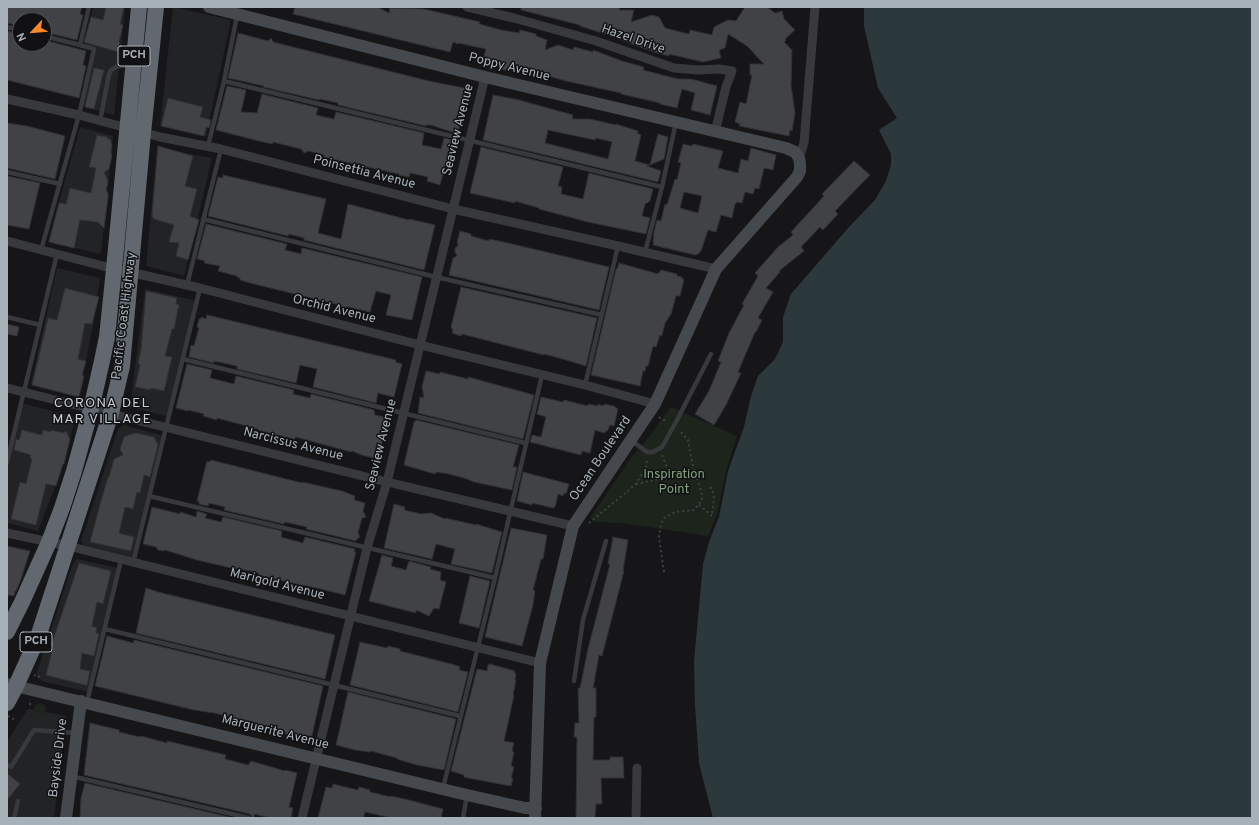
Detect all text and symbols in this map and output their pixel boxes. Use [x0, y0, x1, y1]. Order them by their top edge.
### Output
north arrow [12, 12, 52, 52]
street label: Hazel Drive [599, 22, 667, 58]
text: N [14, 30, 30, 43]
road number: PCH [118, 46, 150, 66]
street label: Poppy Avenue [467, 50, 551, 86]
street label: Seaview Avenue [440, 83, 478, 177]
street label: Poinsettia Avenue [311, 153, 417, 193]
street label: Pacific Coast Highway [109, 251, 141, 381]
street label: Orchid Avenue [291, 292, 377, 328]
district label: CORONA DEL MAR VILLAGE [52, 396, 152, 428]
street label: Seaview Avenue [363, 398, 401, 492]
street label: Ocean Boulevard [567, 414, 635, 504]
street label: Narcissus Avenue [241, 425, 345, 465]
park label: Inspiration Point [643, 467, 705, 498]
street label: Marigold Avenue [228, 566, 326, 604]
road number: PCH [20, 632, 52, 652]
street label: Marguerite Avenue [220, 712, 330, 754]
street label: Bayside Drive [46, 718, 72, 798]

